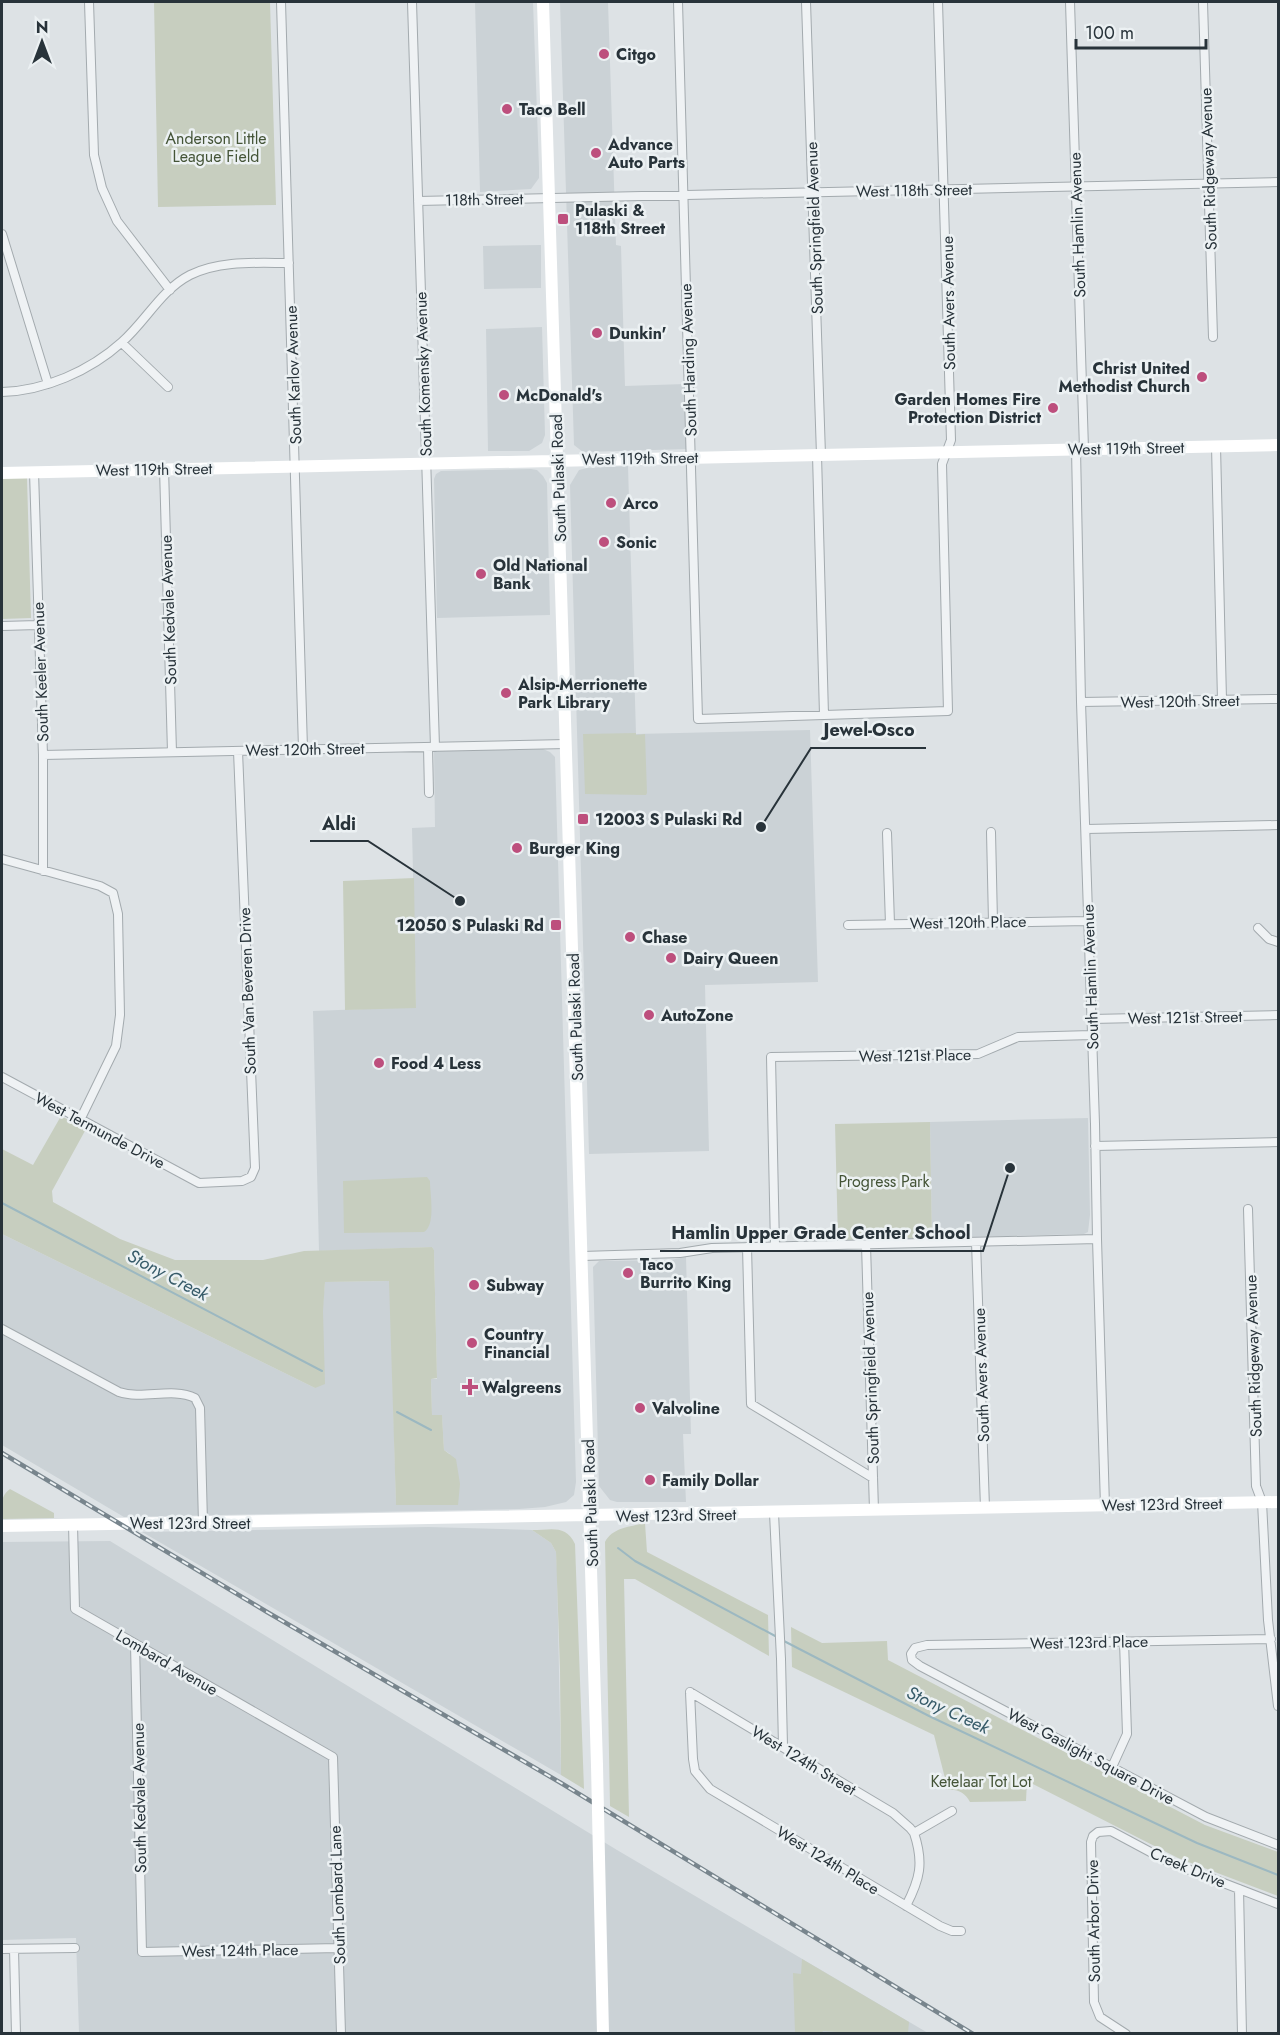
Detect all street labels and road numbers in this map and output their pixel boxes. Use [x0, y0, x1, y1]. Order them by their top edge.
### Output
street label: South Ridgeway Avenue [1194, 87, 1223, 251]
street label: South Springfield Avenue [800, 141, 829, 315]
street label: South Hamlin Avenue [1063, 152, 1092, 298]
street label: West 118th Street [856, 178, 972, 203]
street label: 118th Street [445, 187, 524, 212]
street label: South Avers Avenue [936, 236, 961, 370]
street label: South Harding Avenue [674, 283, 703, 437]
street label: South Komensky Avenue [409, 291, 438, 457]
street label: South Karlov Avenue [280, 305, 307, 445]
street label: South Pulaski Road [545, 414, 572, 542]
street label: West 119th Street [1067, 436, 1185, 461]
street label: West 119th Street [581, 446, 699, 471]
street label: West 119th Street [95, 457, 213, 482]
street label: South Kedvale Avenue [154, 535, 183, 685]
street label: South Keeler Avenue [27, 602, 54, 742]
street label: West 120th Street [1120, 689, 1240, 714]
street label: West 120th Street [245, 737, 365, 762]
street label: South Hamlin Avenue [1076, 904, 1105, 1050]
street label: South Van Beveren Drive [233, 907, 262, 1075]
street label: West 120th Place [909, 910, 1027, 935]
street label: South Pulaski Road [562, 953, 589, 1081]
street label: West 121st Street [1127, 1005, 1243, 1030]
street label: West 121st Place [859, 1043, 971, 1068]
street label: West Termunde Drive [31, 1086, 169, 1175]
street label: South Ridgeway Avenue [1239, 1274, 1268, 1438]
street label: South Springfield Avenue [856, 1291, 885, 1465]
street label: South Avers Avenue [968, 1307, 995, 1443]
street label: South Pulaski Road [577, 1439, 604, 1567]
street label: West 123rd Street [1102, 1492, 1223, 1517]
street label: West 123rd Street [616, 1503, 737, 1528]
street label: West 123rd Street [130, 1512, 250, 1535]
street label: Lombard Avenue [111, 1624, 222, 1701]
street label: West 123rd Place [1030, 1630, 1148, 1655]
street label: West Gaslight Square Drive [1003, 1703, 1178, 1810]
street label: West 124th Street [747, 1720, 861, 1801]
street label: South Kedvale Avenue [127, 1723, 152, 1873]
street label: West 124th Place [772, 1821, 884, 1900]
street label: South Lombard Lane [324, 1825, 351, 1965]
street label: Creek Drive [1146, 1841, 1229, 1894]
street label: South Arbor Drive [1081, 1859, 1106, 1983]
street label: West 124th Place [182, 1938, 298, 1963]

